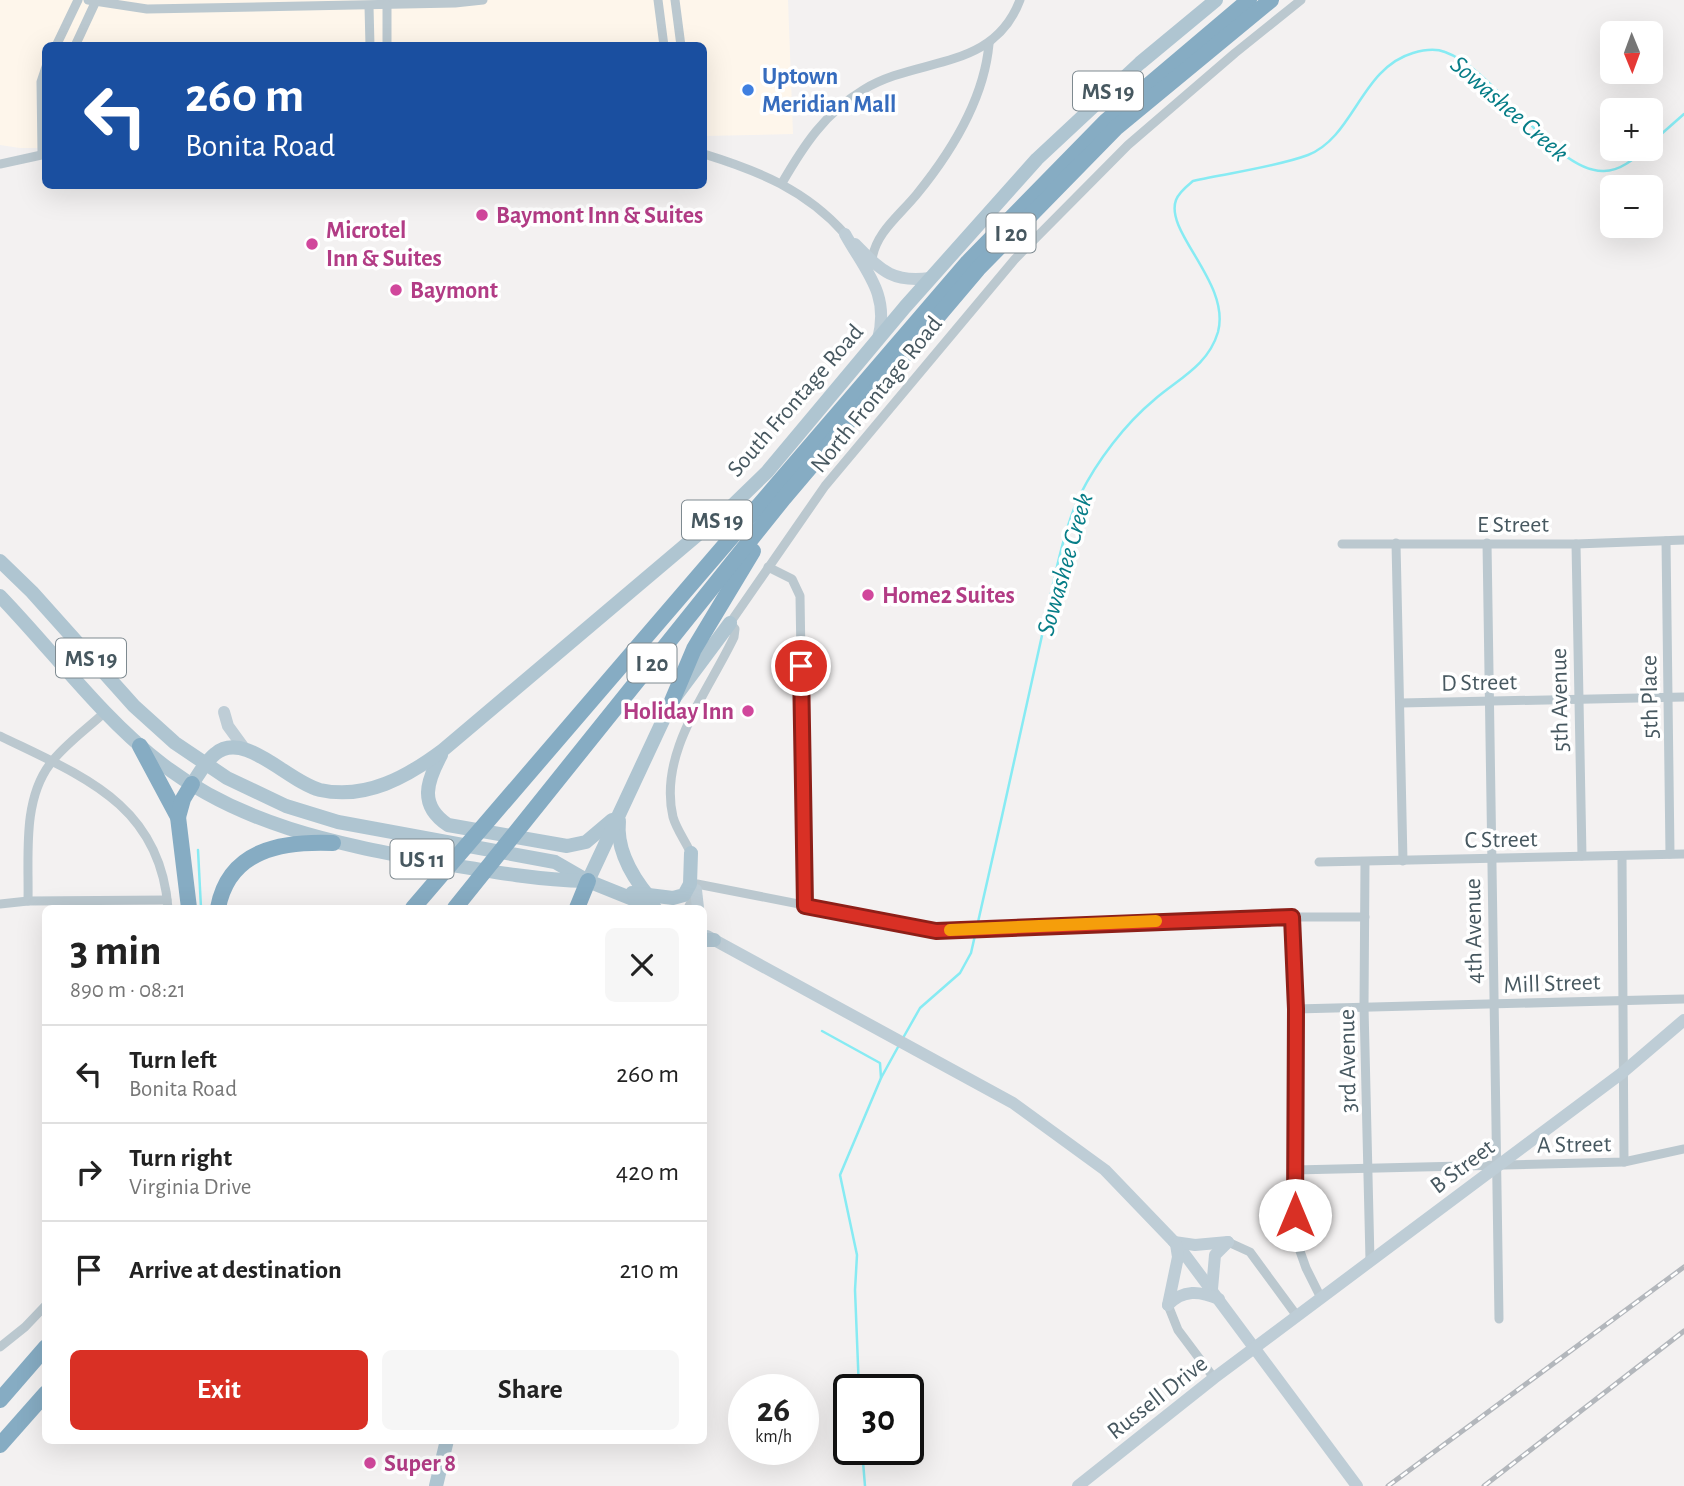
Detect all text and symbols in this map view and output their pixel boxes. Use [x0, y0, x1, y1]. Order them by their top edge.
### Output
north arrow [1600, 21, 1662, 84]
map controls [1600, 21, 1663, 238]
water label: Sowashee Creek [1445, 51, 1573, 167]
place label: Uptown Meridian Mall [762, 65, 896, 117]
icon: left [70, 70, 161, 161]
text: 260 m [185, 72, 304, 121]
road number: MS 19 [1073, 72, 1143, 110]
marker: Uptown Meridian Mall [740, 82, 756, 98]
button: + [1600, 98, 1663, 161]
text: Bonita Road [185, 130, 335, 162]
button: − [1600, 175, 1663, 238]
place label: Baymont Inn & Suites [496, 204, 703, 228]
marker: Baymont Inn & Suites [474, 207, 490, 223]
road number: I 20 [986, 214, 1036, 252]
place label: Microtel Inn & Suites [326, 219, 442, 271]
marker: Microtel Inn & Suites [304, 236, 320, 252]
place label: Baymont [410, 279, 498, 303]
marker: Baymont [388, 282, 404, 298]
street label: North Frontage Road [807, 312, 947, 477]
street label: South Frontage Road [723, 320, 868, 481]
water label: Sowashee Creek [1032, 490, 1098, 638]
road number: MS 19 [682, 500, 752, 540]
street label: E Street [1477, 513, 1549, 537]
place label: Home2 Suites [882, 584, 1015, 608]
marker: Home2 Suites [860, 587, 876, 603]
pin [771, 636, 831, 696]
road number: MS 19 [56, 638, 126, 678]
road number: I 20 [628, 643, 676, 682]
icon: arrive [782, 647, 820, 685]
street label: 5th Avenue [1547, 648, 1573, 752]
street label: 5th Place [1637, 655, 1663, 739]
street label: D Street [1441, 670, 1518, 696]
place label: Holiday Inn [623, 700, 734, 724]
marker: Holiday Inn [740, 703, 756, 719]
street label: C Street [1464, 827, 1538, 853]
road number: US 11 [390, 839, 453, 878]
street label: 4th Avenue [1461, 878, 1487, 984]
button: close [605, 928, 679, 1002]
text: 3 min [70, 930, 162, 972]
street label: Mill Street [1503, 970, 1601, 998]
text: 890 m · 08:21 [70, 979, 186, 1002]
street label: 3rd Avenue [1335, 1009, 1361, 1113]
text: Turn left [129, 1047, 217, 1073]
icon: left [70, 1055, 108, 1093]
text: 260 m [616, 1061, 679, 1087]
text: Bonita Road [129, 1078, 237, 1101]
street label: A Street [1537, 1132, 1612, 1158]
street label: B Street [1426, 1135, 1499, 1198]
text: Turn right [129, 1145, 232, 1171]
icon: right [70, 1153, 108, 1191]
text: 420 m [616, 1159, 679, 1185]
text: Virginia Drive [129, 1176, 251, 1199]
position arrow [1258, 1178, 1332, 1252]
icon: arrive [70, 1251, 108, 1289]
text: Arrive at destination [129, 1257, 342, 1283]
text: 210 m [619, 1257, 679, 1283]
button: Exit [70, 1350, 368, 1430]
button: Share [382, 1350, 679, 1430]
street label: Russell Drive [1103, 1352, 1212, 1444]
speed limit sign: 30 [833, 1374, 924, 1465]
text: 26 [757, 1393, 790, 1428]
text: km/h [755, 1428, 792, 1446]
place label: Super 8 [384, 1452, 456, 1476]
marker: Super 8 [362, 1455, 378, 1471]

